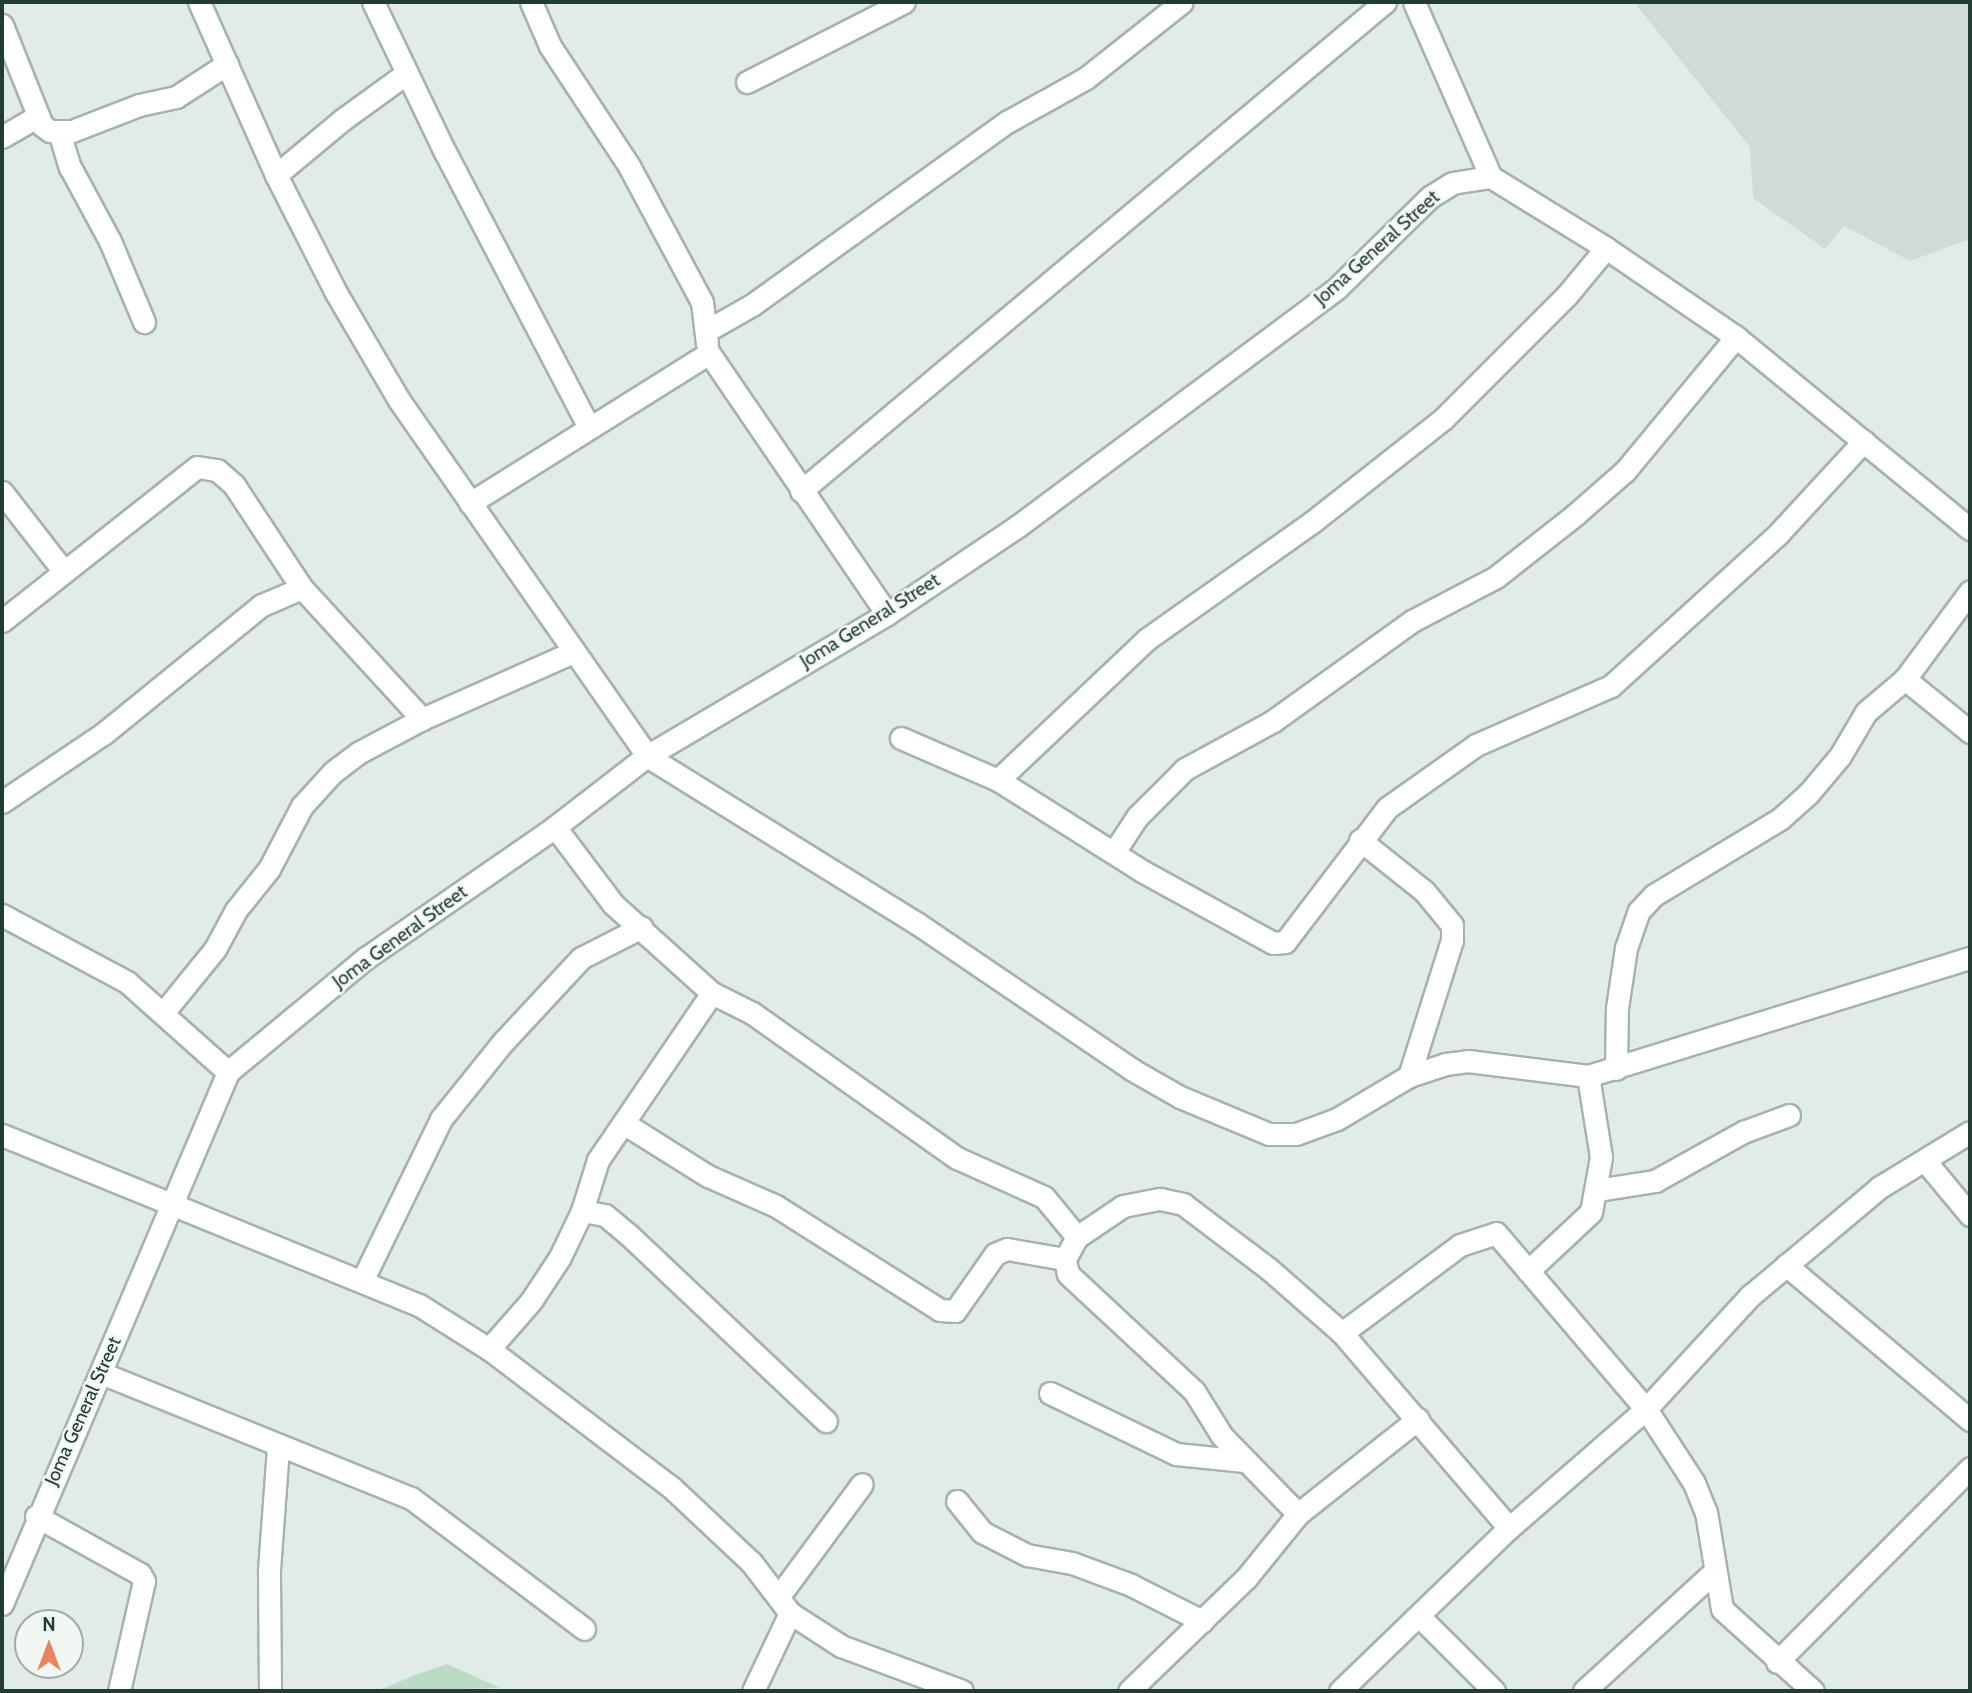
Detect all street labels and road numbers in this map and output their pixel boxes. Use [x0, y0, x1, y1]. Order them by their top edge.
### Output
street label: Joma General Street [1310, 186, 1444, 310]
street label: Joma General Street [796, 569, 944, 673]
street label: Joma General Street [328, 881, 472, 993]
street label: Joma General Street [40, 1333, 126, 1489]

